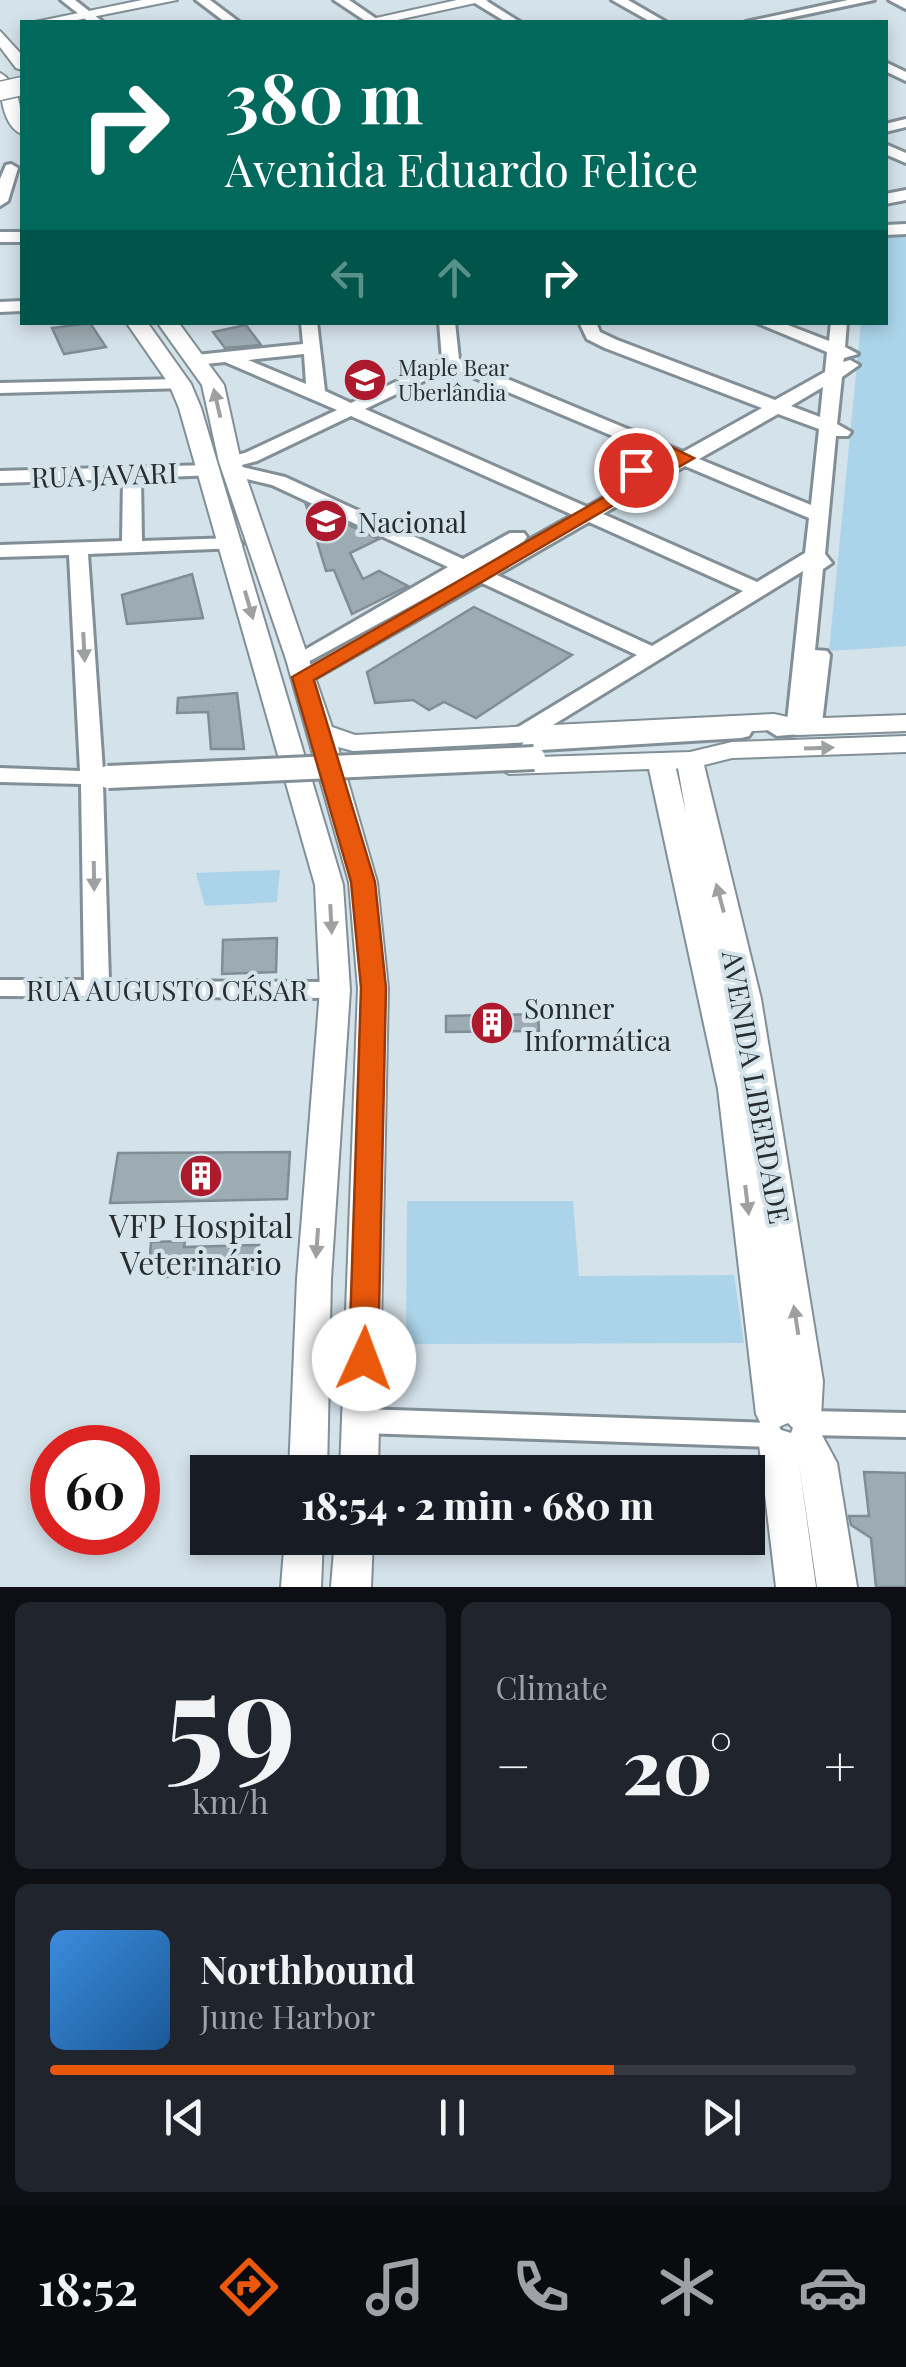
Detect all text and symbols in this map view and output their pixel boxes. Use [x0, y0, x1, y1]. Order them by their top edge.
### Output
text: 380 m [225, 48, 423, 142]
icon: right [60, 60, 190, 190]
text: Avenida Eduardo Felice [225, 138, 698, 198]
icon: left [322, 250, 377, 305]
icon: ahead [427, 250, 482, 305]
icon: right [532, 250, 587, 305]
place label: Maple Bear Uberlândia [398, 352, 509, 407]
school or university icon: Maple Bear Uberlândia [342, 357, 388, 403]
one-way arrow [209, 387, 224, 418]
pin [594, 428, 679, 513]
icon: arrive [609, 443, 664, 498]
street label: RUA JAVARI [30, 453, 178, 495]
school or university icon: Nacional [303, 498, 349, 544]
place label: Nacional [358, 503, 467, 540]
one-way arrow [242, 590, 258, 621]
one-way arrow [76, 631, 92, 663]
one-way arrow [804, 740, 836, 756]
one-way arrow [87, 860, 103, 892]
one-way arrow [711, 882, 727, 913]
one-way arrow [323, 903, 339, 935]
street label: AVENIDA LIBERDADE [715, 947, 799, 1226]
street label: RUA AUGUSTO CÉSAR [26, 971, 309, 1008]
place label: Sonner Informática [524, 989, 671, 1058]
building icon: Sonner Informática [469, 1000, 515, 1046]
building icon: VFP Hospital Veterinário [178, 1153, 224, 1199]
one-way arrow [739, 1184, 755, 1216]
place label: VFP Hospital Veterinário [108, 1203, 293, 1283]
one-way arrow [308, 1227, 324, 1259]
one-way arrow [787, 1304, 803, 1336]
position arrow [312, 1307, 416, 1411]
speed limit sign: 60 [30, 1425, 160, 1555]
text: 18:54 · 2 min · 680 m [301, 1479, 654, 1530]
text: 59 [164, 1627, 296, 1801]
text: Climate [496, 1665, 608, 1708]
text: 20° [623, 1714, 732, 1814]
text: − [496, 1727, 531, 1801]
text: + [824, 1727, 856, 1801]
text: km/h [192, 1779, 269, 1822]
text: Northbound [200, 1943, 415, 1994]
text: June Harbor [200, 1994, 375, 2037]
icon: previous [157, 2090, 212, 2145]
icon: pause [425, 2090, 480, 2145]
icon: next [694, 2090, 749, 2145]
icon: directions [214, 2252, 284, 2322]
icon: music [360, 2252, 430, 2322]
icon: phone [506, 2252, 576, 2322]
icon: climate [652, 2252, 722, 2322]
icon: car [798, 2252, 868, 2322]
text: 18:52 [38, 2257, 138, 2317]

